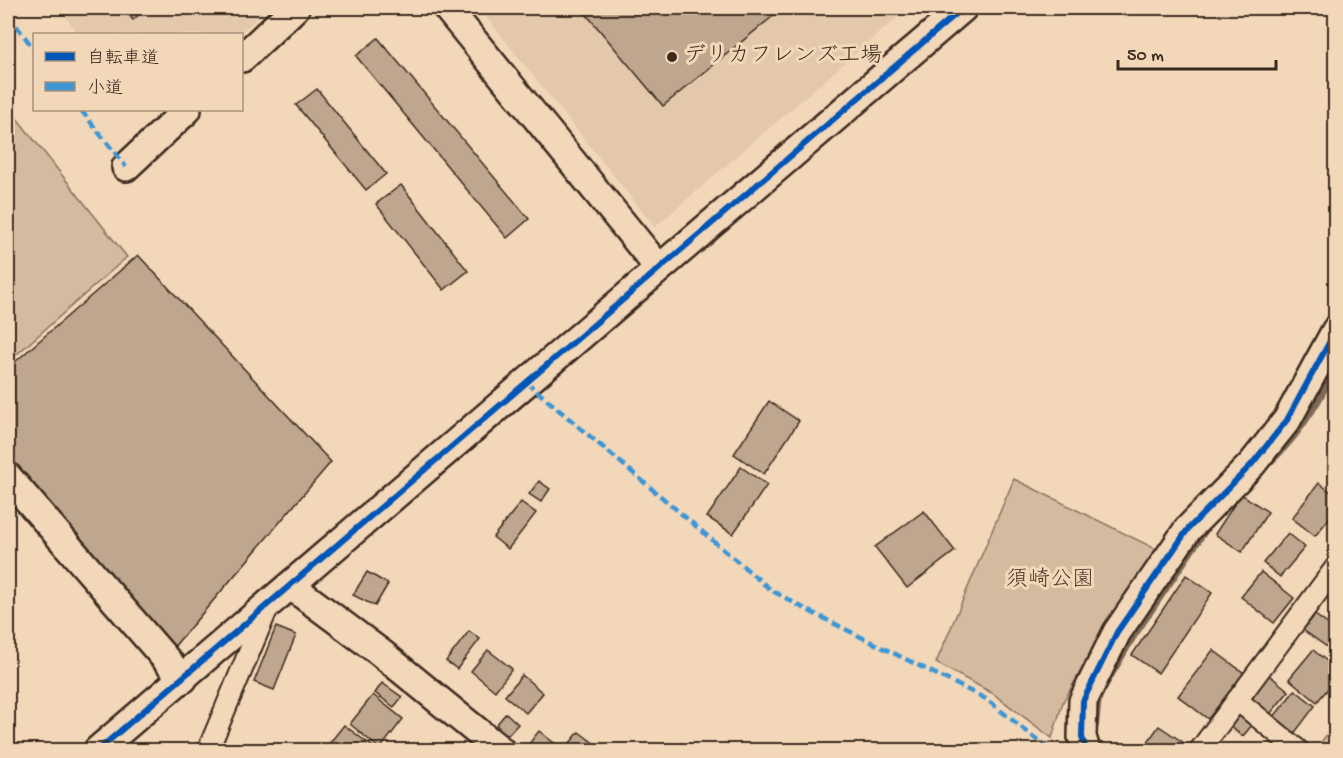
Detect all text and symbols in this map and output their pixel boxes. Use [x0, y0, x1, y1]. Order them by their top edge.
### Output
legend [33, 33, 243, 111]
scale bar [1118, 33, 1276, 71]
place label: デリカフレンズ工場 [684, 44, 882, 70]
text: 50 m [1127, 46, 1164, 67]
text: 自転車道 [87, 48, 159, 70]
marker: デリカフレンズ工場 [665, 50, 679, 64]
text: 小道 [87, 78, 123, 100]
park label: 須崎公園 [1006, 567, 1094, 594]

